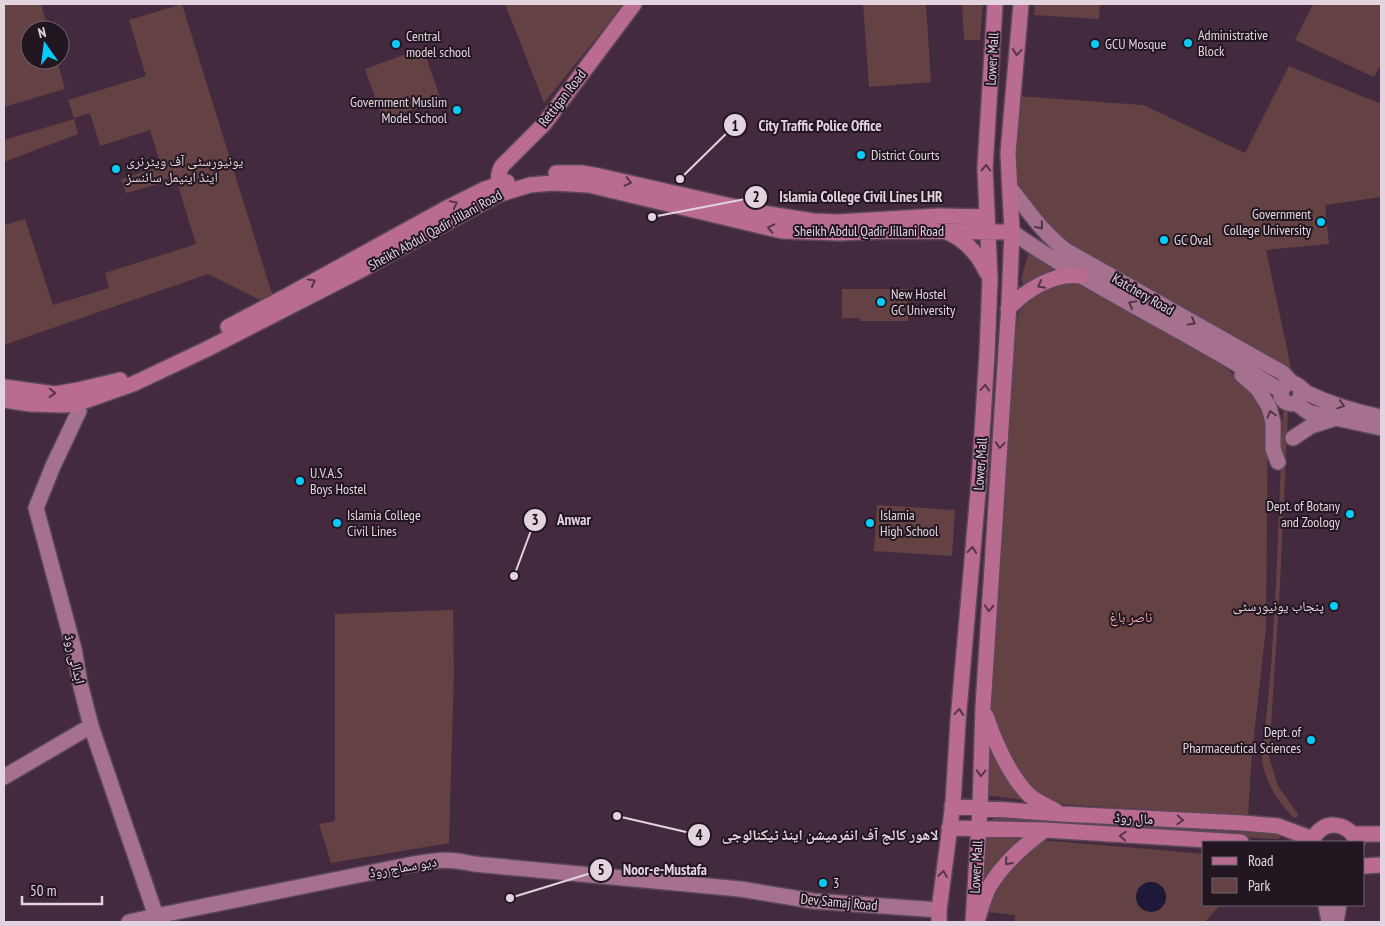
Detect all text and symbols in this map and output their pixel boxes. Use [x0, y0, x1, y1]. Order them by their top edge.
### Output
north arrow [20, 20, 70, 70]
text: N [36, 23, 48, 42]
place label: Administrative Block [1198, 26, 1268, 60]
place label: Central model school [406, 27, 471, 61]
street label: Lower Mall [982, 31, 1002, 86]
place label: GCU Mosque [1105, 35, 1166, 53]
marker: Administrative Block [1182, 37, 1194, 49]
marker: Central model school [390, 38, 402, 50]
marker: GCU Mosque [1089, 38, 1101, 50]
one-way arrow [1012, 49, 1023, 57]
street label: Rettigan Road [534, 66, 590, 130]
place label: Government Muslim Model School [350, 93, 448, 127]
marker: Government Muslim Model School [451, 104, 463, 116]
callout: City Traffic Police Office [723, 110, 892, 140]
text: 1 [731, 116, 739, 135]
text: City Traffic Police Office [758, 116, 882, 135]
place label: District Courts [871, 146, 940, 164]
marker: District Courts [855, 149, 867, 161]
place label: یونیورسٹی آف ویٹرنری اینڈ اینیمل سائنسز [125, 152, 244, 186]
marker: یونیورسٹی آف ویٹرنری اینڈ اینیمل سائنسز [110, 163, 122, 175]
one-way arrow [981, 164, 991, 172]
one-way arrow [623, 176, 632, 187]
callout: Islamia College Civil Lines LHR [744, 182, 952, 212]
street label: Sheikh Abdul Qadir Jillani Road [365, 186, 505, 274]
text: 2 [752, 187, 760, 206]
text: Islamia College Civil Lines LHR [779, 187, 943, 206]
one-way arrow [449, 200, 458, 210]
place label: Government College University [1224, 205, 1312, 239]
marker: Government College University [1315, 216, 1327, 228]
one-way arrow [1035, 220, 1043, 229]
street label: Sheikh Abdul Qadir Jillani Road [794, 222, 944, 240]
one-way arrow [766, 223, 775, 234]
place label: GC Oval [1174, 231, 1212, 249]
marker: GC Oval [1158, 234, 1170, 246]
street label: Katchery Road [1109, 269, 1177, 319]
one-way arrow [307, 279, 316, 289]
one-way arrow [1038, 279, 1047, 289]
place label: New Hostel GC University [891, 285, 956, 319]
marker: New Hostel GC University [875, 296, 887, 308]
one-way arrow [1128, 300, 1137, 310]
one-way arrow [1186, 315, 1195, 325]
one-way arrow [979, 384, 990, 392]
one-way arrow [48, 387, 56, 398]
one-way arrow [1336, 400, 1344, 410]
one-way arrow [1266, 410, 1277, 419]
street label: Lower Mall [969, 436, 991, 491]
one-way arrow [994, 442, 1005, 450]
place label: U.V.A.S Boys Hostel [310, 464, 367, 498]
marker: U.V.A.S Boys Hostel [294, 475, 306, 487]
place label: Dept. of Botany and Zoology [1266, 497, 1341, 531]
callout: Anwar [522, 505, 601, 535]
place label: Islamia College Civil Lines [347, 506, 421, 540]
place label: Islamia High School [880, 506, 939, 540]
marker: Dept. of Botany and Zoology [1344, 508, 1356, 520]
text: 3 [531, 510, 539, 529]
text: Anwar [556, 510, 591, 529]
marker: Islamia College Civil Lines [331, 517, 343, 529]
marker: Islamia High School [864, 517, 876, 529]
one-way arrow [967, 546, 978, 554]
place label: پنجاب یونیورسٹی [1232, 597, 1324, 615]
marker: پنجاب یونیورسٹی [1328, 600, 1340, 612]
one-way arrow [983, 604, 994, 612]
park label: ناصر باغ [1110, 608, 1153, 627]
street label: ابدالی روڈ [61, 632, 89, 686]
one-way arrow [953, 708, 964, 716]
place label: Dept. of Pharmaceutical Sciences [1183, 723, 1301, 757]
marker: Dept. of Pharmaceutical Sciences [1305, 734, 1317, 746]
one-way arrow [976, 770, 986, 778]
street label: مال روڈ [1114, 808, 1154, 828]
one-way arrow [1177, 815, 1185, 826]
callout: لاھور کالج آف انفرمیشن اینڈ ٹیکنالوجی [686, 820, 948, 850]
text: 4 [695, 825, 703, 844]
text: لاھور کالج آف انفرمیشن اینڈ ٹیکنالوجی [722, 825, 938, 845]
one-way arrow [1118, 830, 1126, 841]
street label: Lower Mall [966, 839, 986, 894]
legend [1202, 841, 1365, 906]
text: Road [1248, 851, 1274, 870]
street label: دیو سماج روڈ [368, 852, 439, 883]
callout: Noor-e-Mustafa [588, 855, 717, 885]
one-way arrow [1005, 856, 1014, 865]
text: 5 [597, 860, 605, 879]
text: Noor-e-Mustafa [623, 860, 707, 879]
one-way arrow [938, 869, 948, 878]
scale bar [22, 874, 102, 906]
place label: 3 [833, 874, 839, 892]
text: Park [1248, 876, 1270, 895]
marker: 3 [817, 877, 829, 889]
text: 50 m [30, 881, 56, 900]
street label: Dev Samaj Road [800, 890, 878, 914]

